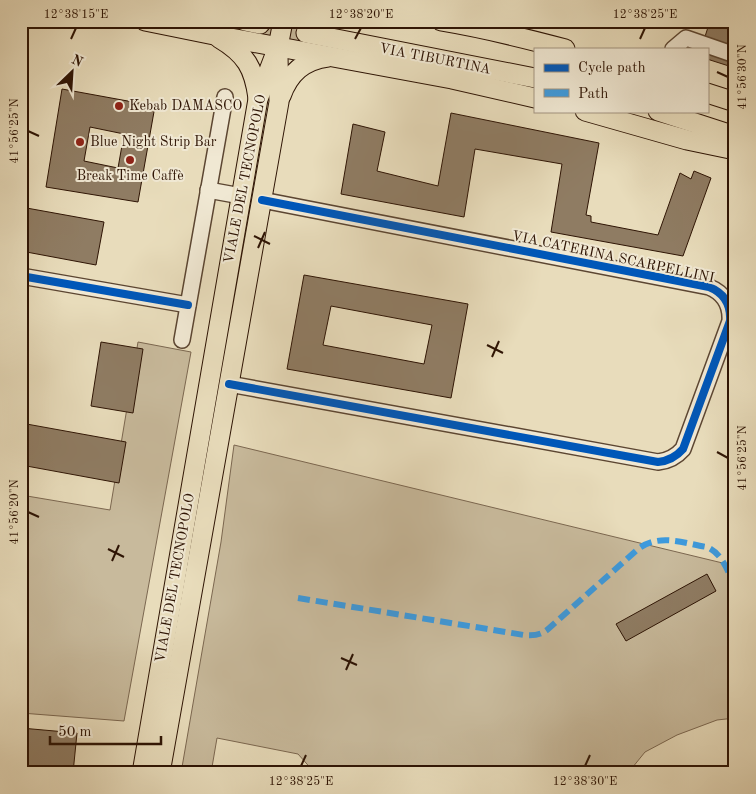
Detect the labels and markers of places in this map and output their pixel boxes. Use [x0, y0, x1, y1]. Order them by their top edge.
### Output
place label: Kebab DAMASCO [129, 99, 242, 113]
marker: Kebab DAMASCO [113, 100, 125, 112]
place label: Blue Night Strip Bar [90, 135, 217, 149]
marker: Blue Night Strip Bar [74, 136, 86, 148]
marker: Break Time Caffè [124, 154, 136, 166]
place label: Break Time Caffè [76, 169, 184, 183]

